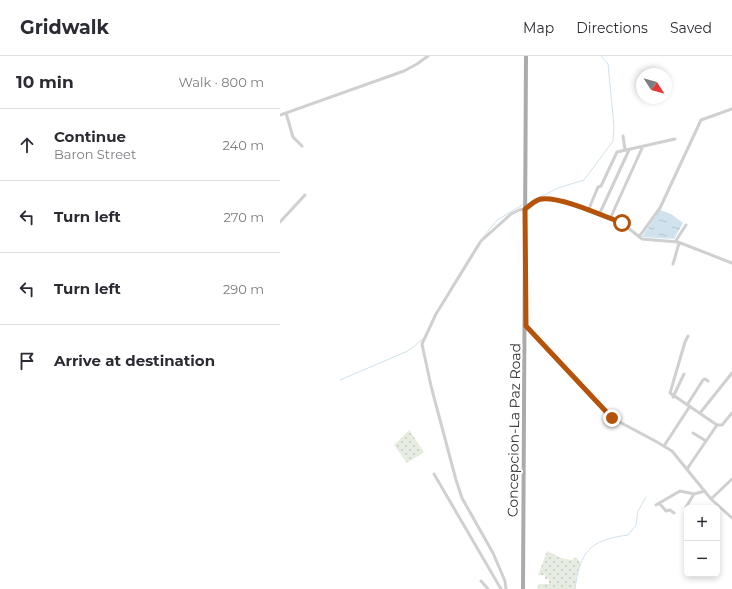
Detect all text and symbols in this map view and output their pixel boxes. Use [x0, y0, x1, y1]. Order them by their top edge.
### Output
text: Gridwalk [20, 16, 109, 39]
text: Map [523, 19, 554, 37]
text: Directions [576, 19, 648, 37]
text: Saved [670, 19, 712, 37]
north arrow [636, 68, 672, 104]
text: 10 min [16, 72, 74, 92]
text: Walk · 800 m [179, 74, 264, 90]
text: Continue [54, 127, 126, 146]
icon: ahead [16, 134, 38, 156]
text: 240 m [223, 137, 264, 153]
text: Baron Street [54, 146, 136, 162]
icon: left [16, 206, 38, 228]
text: Turn left [54, 207, 121, 226]
text: 270 m [223, 209, 264, 225]
route start [613, 214, 631, 232]
icon: left [16, 278, 38, 300]
text: Turn left [54, 279, 121, 298]
text: 290 m [223, 281, 264, 297]
street label: Concepcion-La Paz Road [503, 343, 525, 517]
icon: arrive [16, 350, 38, 372]
text: Arrive at destination [54, 351, 215, 370]
route end [603, 409, 621, 427]
map controls [684, 505, 720, 577]
button: + [684, 505, 720, 541]
button: − [684, 541, 720, 577]

